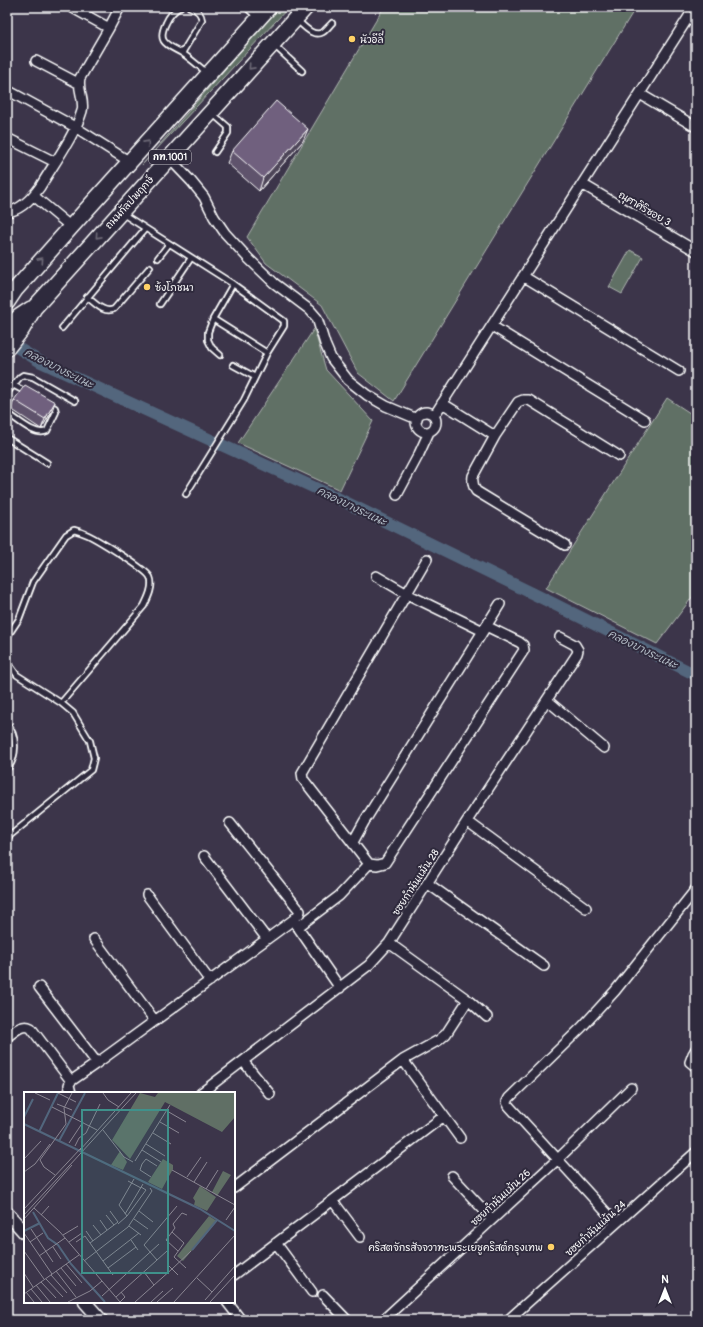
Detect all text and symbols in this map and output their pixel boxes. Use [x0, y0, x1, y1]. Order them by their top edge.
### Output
place label: นัวอีลี่ [360, 30, 384, 46]
marker: นัวอีลี่ [347, 34, 357, 44]
one-way arrow [248, 62, 256, 70]
one-way arrow [142, 140, 149, 148]
road number: กท.1001 [149, 150, 191, 164]
street label: ถนนกัลปพฤกษ์ [101, 172, 157, 232]
street label: ณุศาศิริซอย 3 [615, 188, 674, 231]
one-way arrow [96, 231, 103, 239]
one-way arrow [36, 258, 43, 265]
place label: ซ้งโภชนา [155, 281, 194, 294]
marker: ซ้งโภชนา [142, 282, 152, 292]
water label: คลองบางระแนะ [22, 346, 96, 392]
water label: คลองบางระแนะ [315, 484, 389, 529]
water label: คลองบางระแนะ [606, 627, 680, 672]
street label: ซฮยกำนันแม้น 28 [389, 847, 442, 918]
inset map [24, 1092, 235, 1303]
street label: ซฮยกำนันแม้น 26 [468, 1166, 533, 1228]
street label: ซฮยกำนันแม้น 24 [562, 1198, 629, 1259]
place label: คริสตจักรสัจจวาทะพระเยชูคริสต์กรุงเทพ [368, 1240, 543, 1256]
marker: คริสตจักรสัจจวาทะพระเยชูคริสต์กรุงเทพ [546, 1242, 556, 1252]
north arrow [645, 1269, 685, 1309]
text: N [661, 1273, 669, 1286]

